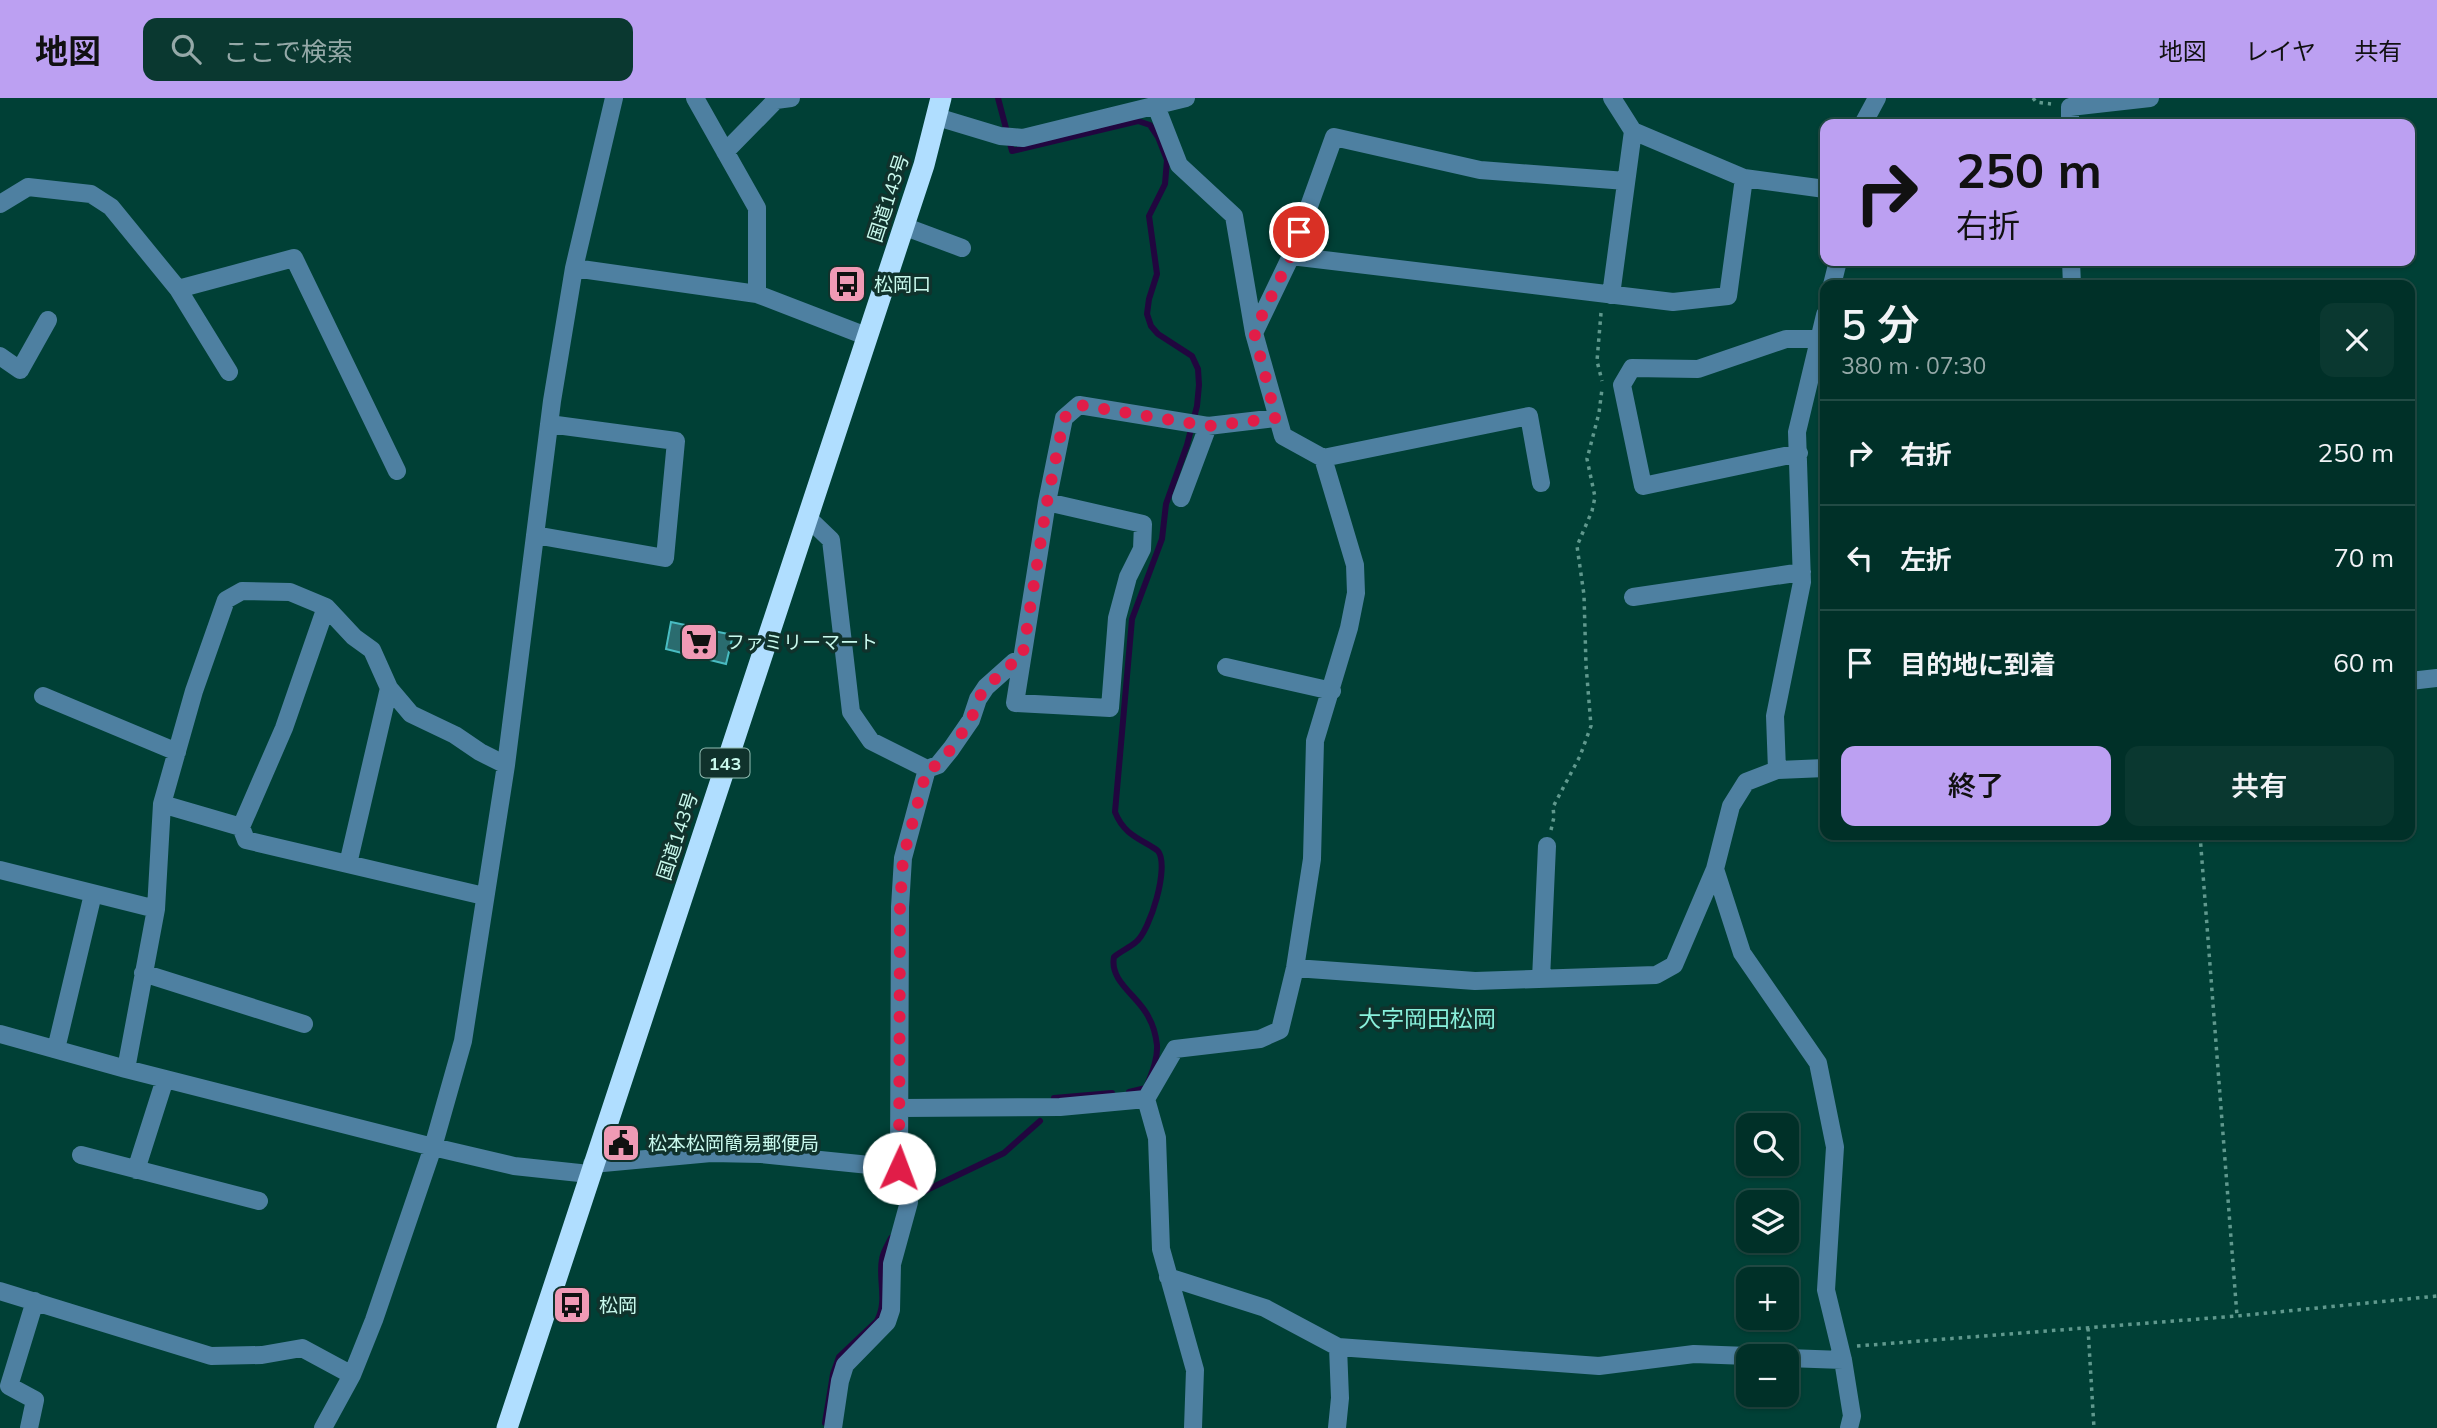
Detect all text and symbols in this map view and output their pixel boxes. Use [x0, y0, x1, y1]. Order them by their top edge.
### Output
search box [143, 18, 633, 81]
text: 地図 [35, 30, 101, 71]
icon: search [167, 30, 205, 68]
text: ここで検索 [223, 35, 353, 68]
text: 地図 [2159, 36, 2207, 66]
text: レイヤ [2245, 36, 2316, 66]
text: 共有 [2354, 36, 2402, 66]
text: 250 m [1956, 139, 2102, 200]
icon: right [1841, 147, 1932, 238]
street label: 国道143号 [862, 151, 914, 245]
pin [1269, 202, 1329, 262]
text: 右折 [1956, 205, 2020, 245]
icon: arrive [1280, 213, 1318, 251]
bus stop icon: 松岡口 [826, 263, 868, 305]
place label: 松岡口 [874, 272, 931, 296]
text: 5 分 [1841, 298, 1919, 351]
button: close [2320, 303, 2394, 377]
text: 380 m · 07:30 [1841, 351, 1986, 380]
icon: right [1841, 434, 1879, 472]
text: 250 m [2318, 436, 2394, 469]
text: 右折 [1900, 438, 1952, 471]
icon: left [1841, 539, 1879, 577]
text: 70 m [2333, 541, 2394, 574]
text: 左折 [1900, 543, 1952, 576]
supermarket icon: ファミリーマート [678, 621, 720, 663]
place label: ファミリーマート [726, 630, 878, 654]
icon: arrive [1841, 644, 1879, 682]
text: 60 m [2333, 646, 2394, 679]
text: 目的地に到着 [1900, 648, 2056, 681]
button: 終了 [1841, 746, 2111, 826]
button: 共有 [2125, 746, 2394, 826]
road number: 143 [700, 748, 750, 778]
street label: 国道143号 [651, 789, 703, 883]
district label: 大字岡田松岡 [1358, 1004, 1496, 1033]
map controls [1736, 1113, 1799, 1407]
button: search [1736, 1113, 1799, 1176]
public building icon: 松本松岡簡易郵便局 [600, 1122, 642, 1164]
place label: 松本松岡簡易郵便局 [648, 1131, 819, 1155]
position arrow [862, 1131, 936, 1205]
button: layers [1736, 1190, 1799, 1253]
button: + [1736, 1267, 1799, 1330]
bus stop icon: 松岡 [551, 1284, 593, 1326]
place label: 松岡 [599, 1293, 637, 1317]
button: − [1736, 1344, 1799, 1407]

